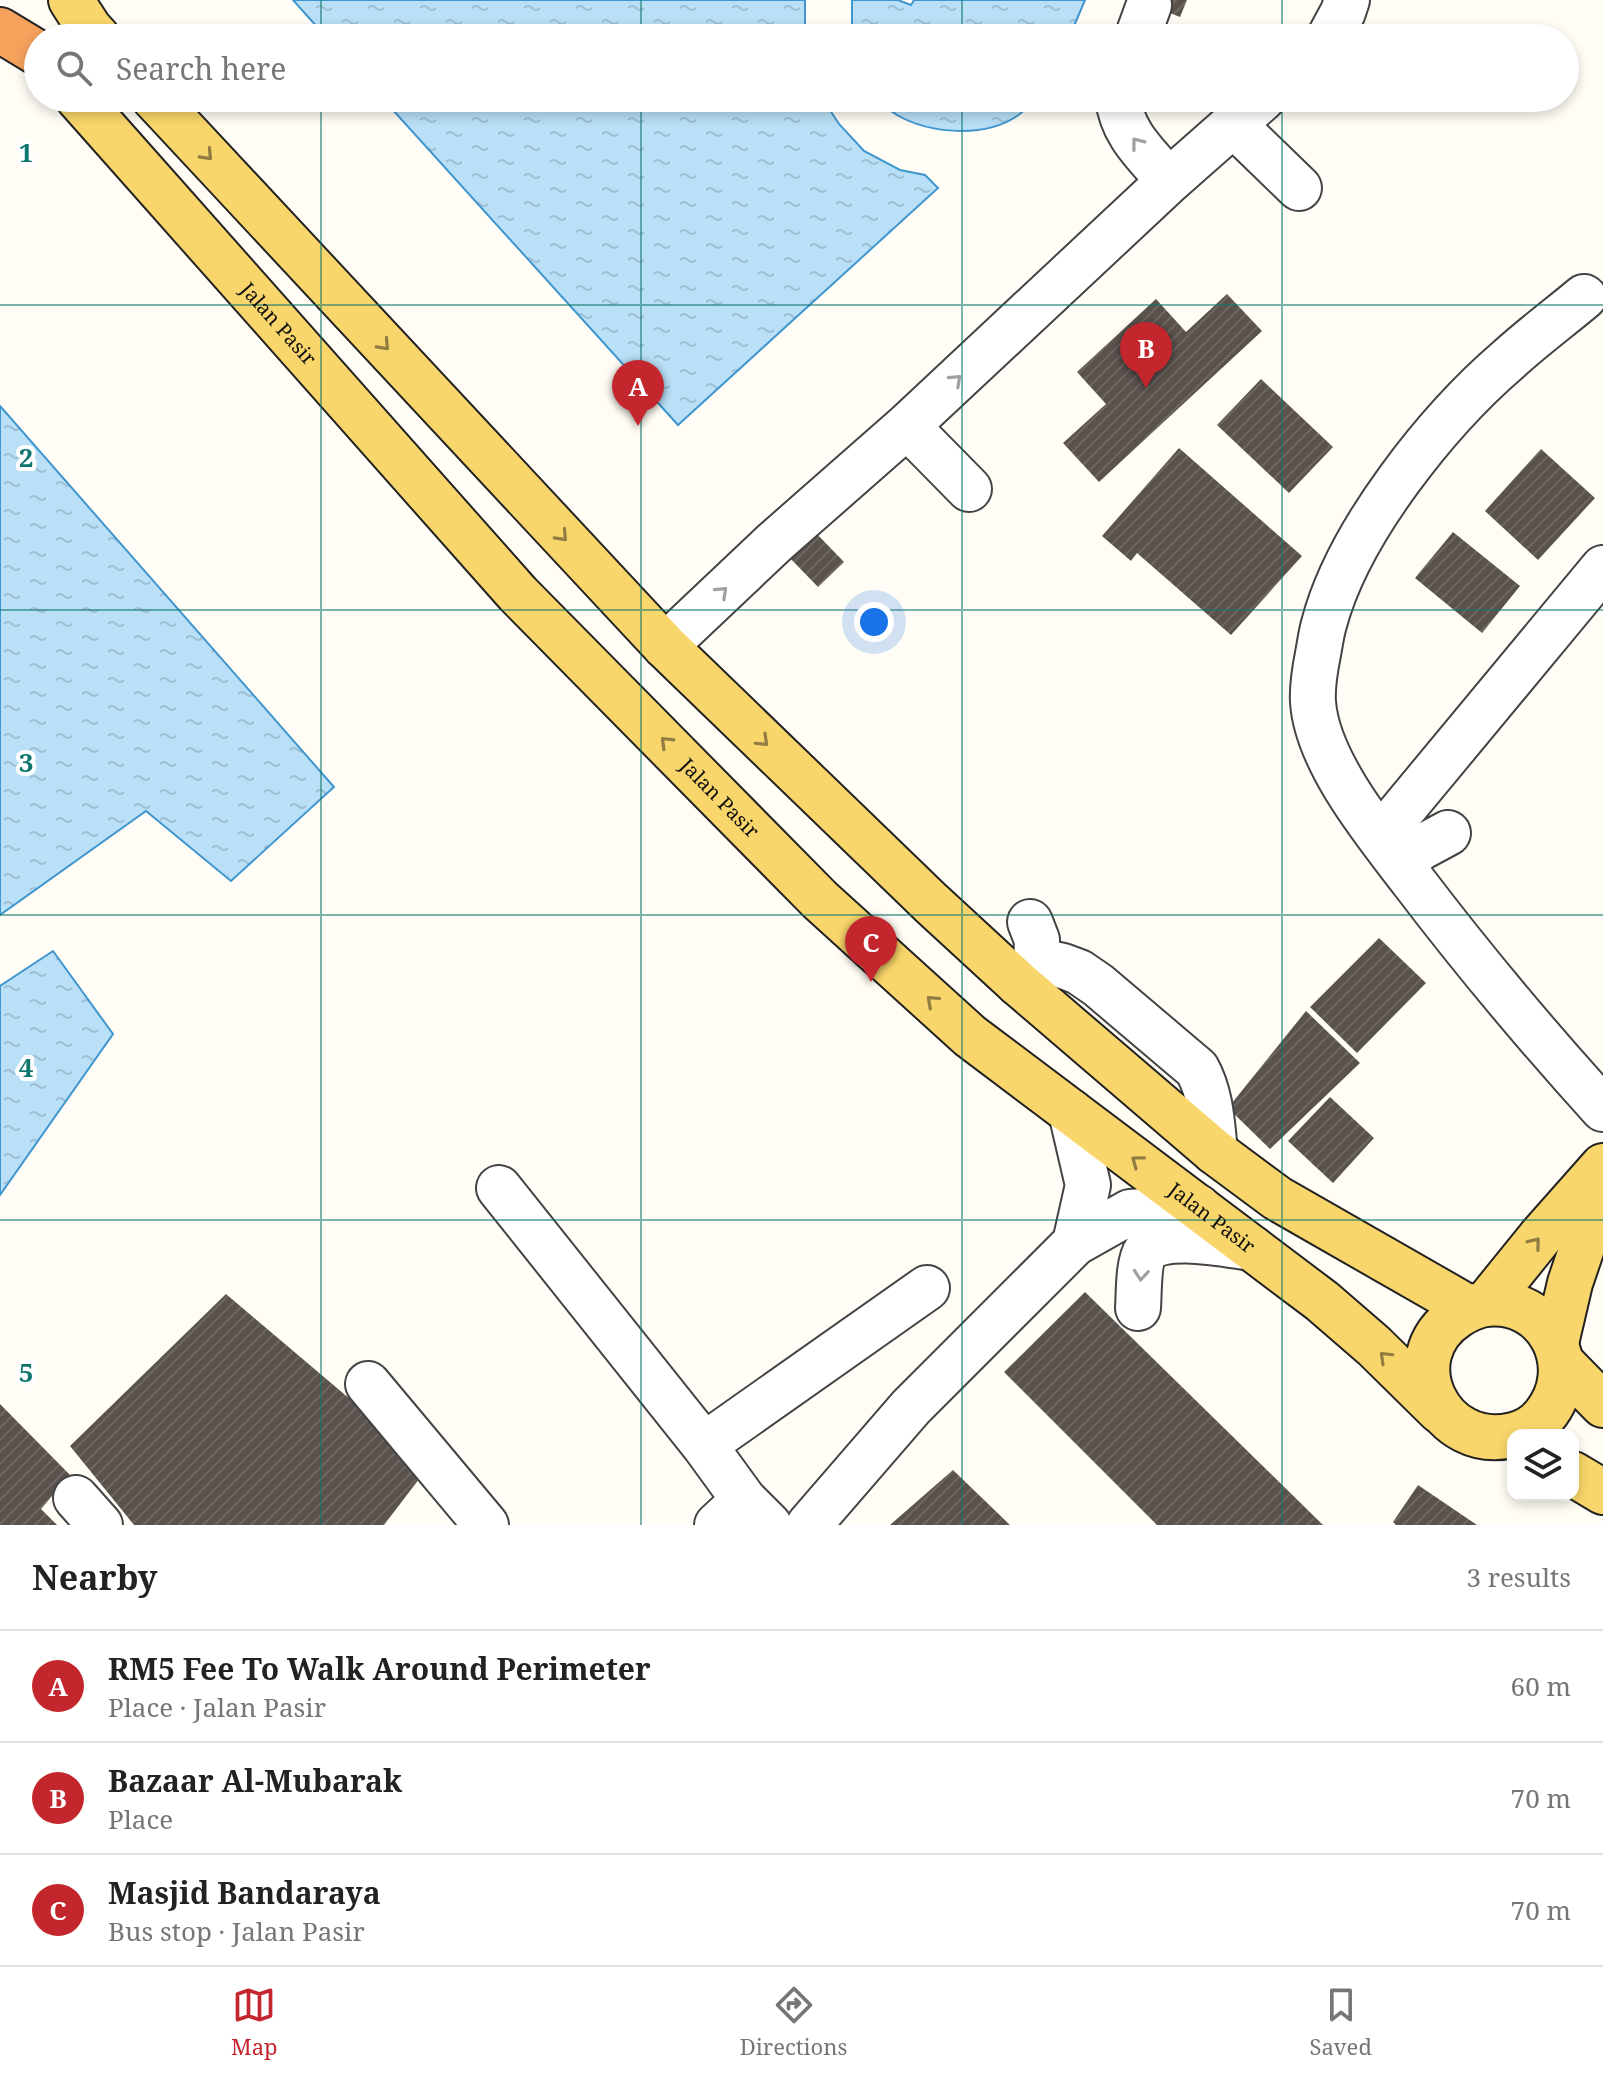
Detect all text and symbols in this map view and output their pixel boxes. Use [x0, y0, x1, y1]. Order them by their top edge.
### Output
search box [24, 24, 1579, 112]
icon: search [52, 46, 96, 90]
text: Search here [116, 48, 286, 89]
text: 1 [19, 134, 33, 170]
one-way arrow [1132, 137, 1146, 152]
one-way arrow [198, 146, 213, 160]
street label: Jalan Pasir [234, 276, 323, 371]
pin: B [1120, 322, 1172, 388]
one-way arrow [375, 336, 389, 351]
pin: A [612, 360, 664, 426]
one-way arrow [947, 374, 961, 389]
text: 2 [19, 439, 33, 475]
one-way arrow [552, 526, 566, 541]
one-way arrow [713, 587, 727, 602]
your location [854, 602, 894, 642]
one-way arrow [754, 732, 768, 746]
one-way arrow [661, 737, 675, 751]
text: 3 [19, 744, 33, 780]
street label: Jalan Pasir [674, 751, 766, 844]
pin: C [845, 916, 897, 982]
one-way arrow [927, 996, 941, 1011]
text: 4 [19, 1049, 34, 1085]
one-way arrow [1131, 1156, 1146, 1171]
street label: Jalan Pasir [1162, 1175, 1261, 1259]
one-way arrow [1525, 1238, 1540, 1252]
one-way arrow [1132, 1269, 1149, 1282]
one-way arrow [1380, 1352, 1394, 1366]
text: 5 [19, 1354, 33, 1390]
map controls [1507, 1429, 1579, 1501]
button: layers [1507, 1429, 1579, 1501]
text: Nearby [32, 1554, 158, 1600]
text: 3 results [1466, 1559, 1571, 1595]
text: RM5 Fee To Walk Around Perimeter [108, 1648, 651, 1689]
text: A [48, 1668, 68, 1704]
text: 60 m [1511, 1668, 1571, 1704]
text: Place · Jalan Pasir [108, 1689, 326, 1725]
text: Bazaar Al-Mubarak [108, 1760, 402, 1801]
text: B [49, 1780, 67, 1816]
text: 70 m [1511, 1780, 1571, 1816]
text: Place [108, 1801, 173, 1837]
text: Masjid Bandaraya [108, 1872, 381, 1913]
text: C [49, 1892, 67, 1928]
text: 70 m [1511, 1892, 1571, 1928]
text: Bus stop · Jalan Pasir [108, 1913, 365, 1949]
tab: Map [231, 1983, 278, 2061]
tab: Directions [740, 1983, 847, 2061]
tab: Saved [1310, 1983, 1372, 2061]

